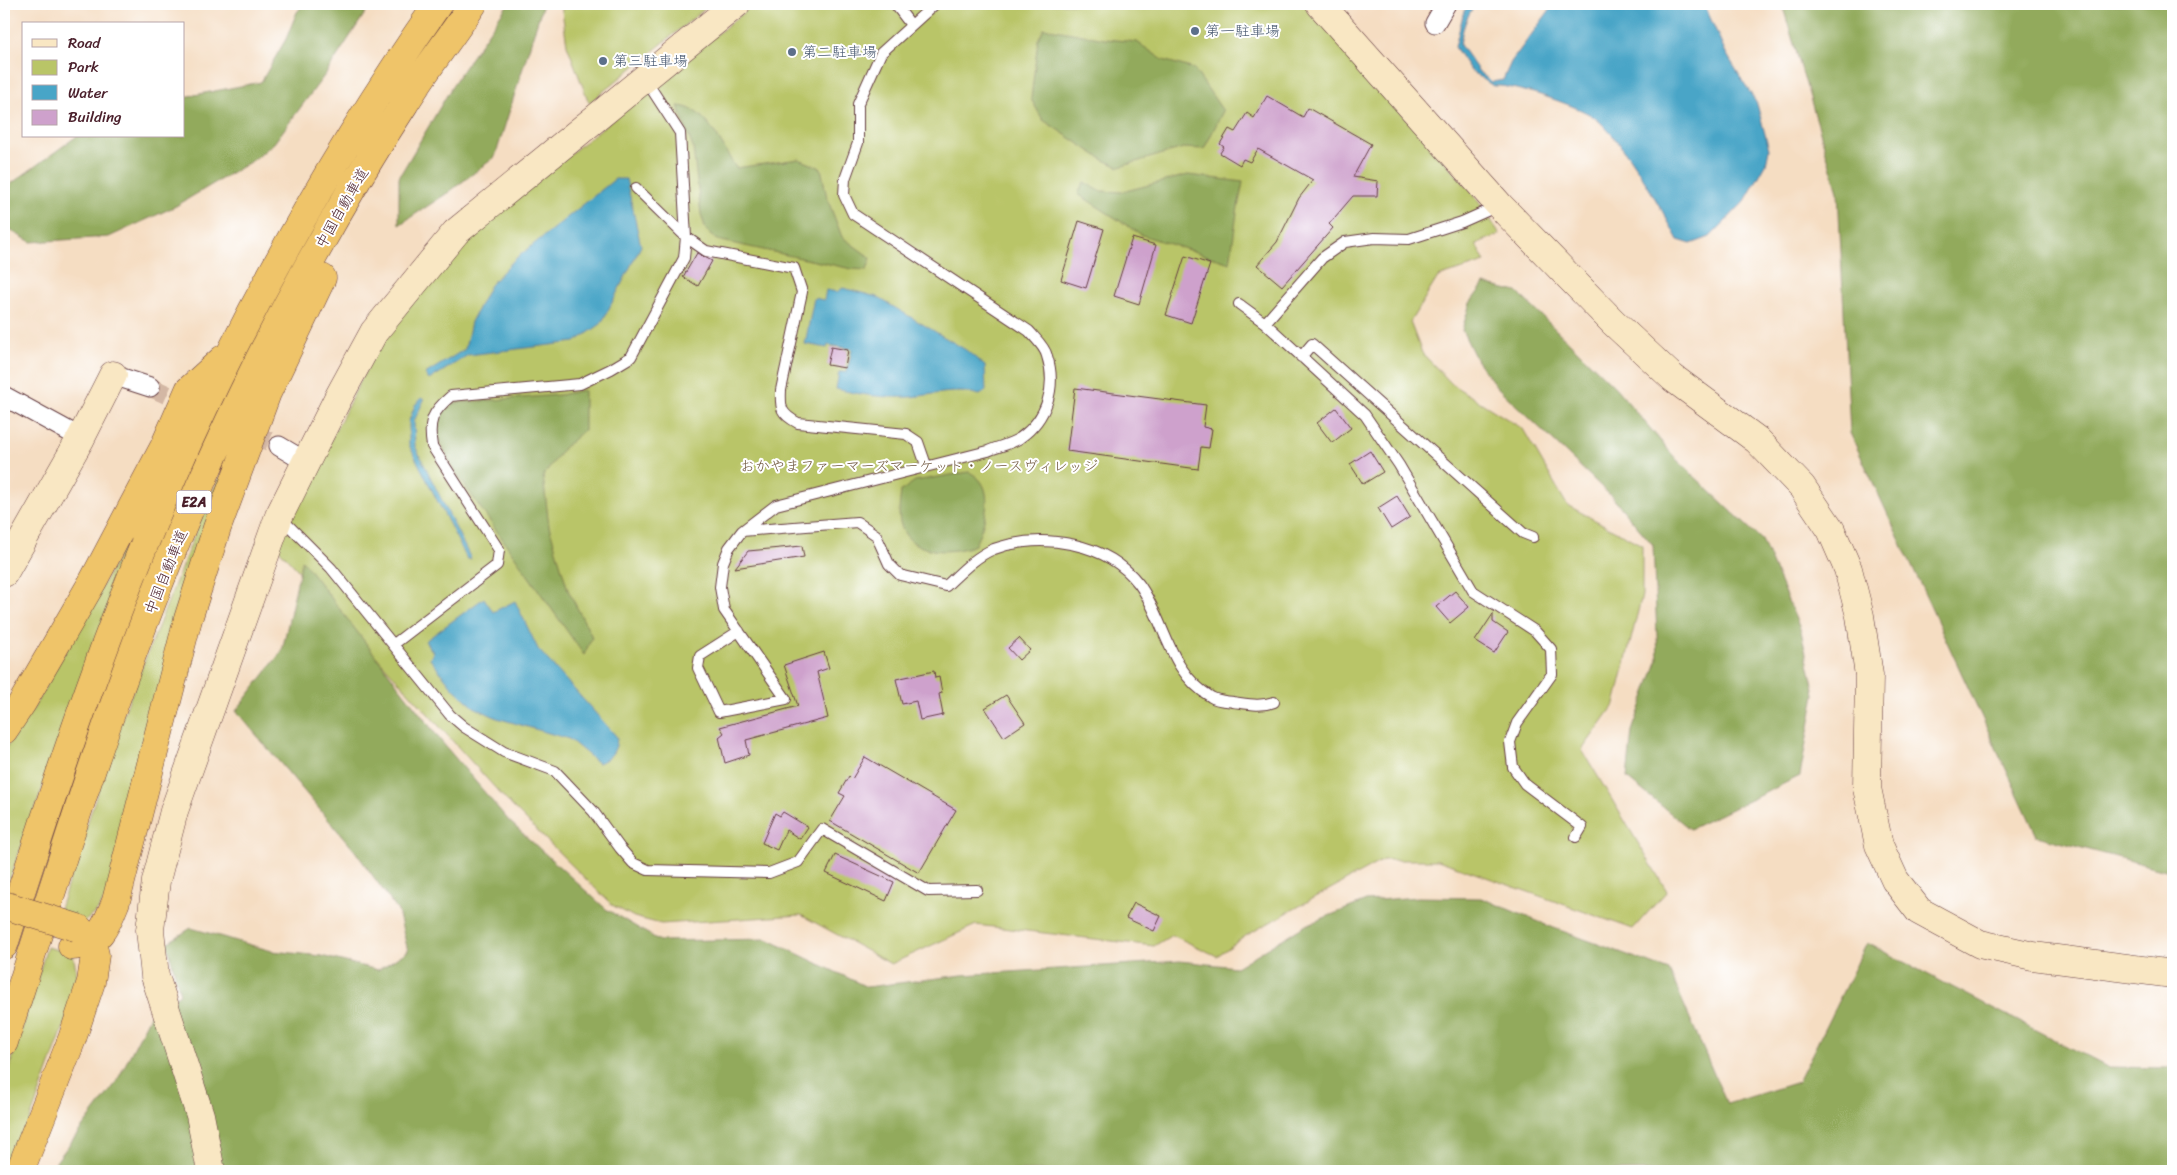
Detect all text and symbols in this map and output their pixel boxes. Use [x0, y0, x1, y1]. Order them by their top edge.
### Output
place label: 第一駐車場 [1205, 18, 1280, 44]
legend [22, 22, 185, 138]
marker: 第一駐車場 [1189, 25, 1201, 37]
text: Road [68, 30, 101, 56]
place label: 第二駐車場 [802, 39, 877, 65]
marker: 第二駐車場 [786, 46, 798, 58]
place label: 第三駐車場 [613, 48, 688, 74]
text: Park [68, 54, 99, 80]
marker: 第三駐車場 [597, 55, 609, 67]
text: Water [68, 80, 108, 106]
text: Building [68, 104, 122, 130]
street label: 中国自動車道 [308, 163, 376, 253]
park label: おかやまファーマーズマーケット・ノースヴィレッジ [740, 453, 1098, 479]
road number: E2A [176, 491, 212, 514]
street label: 中国自動車道 [137, 525, 195, 619]

